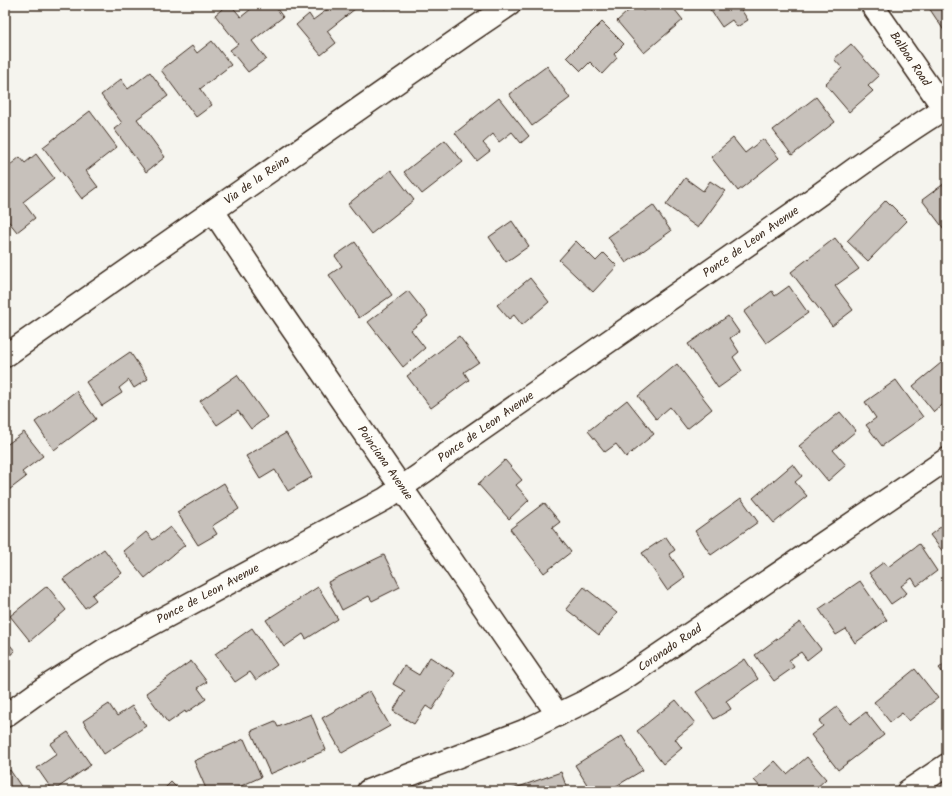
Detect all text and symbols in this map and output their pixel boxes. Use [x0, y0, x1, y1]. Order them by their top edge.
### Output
street label: Balboa Road [885, 28, 936, 91]
street label: Via de la Reina [220, 150, 294, 210]
street label: Ponce de Leon Avenue [699, 201, 804, 282]
street label: Ponce de Leon Avenue [434, 386, 539, 467]
street label: Poinciana Avenue [352, 422, 418, 505]
street label: Ponce de Leon Avenue [153, 559, 263, 629]
street label: Coronado Road [634, 619, 707, 677]

